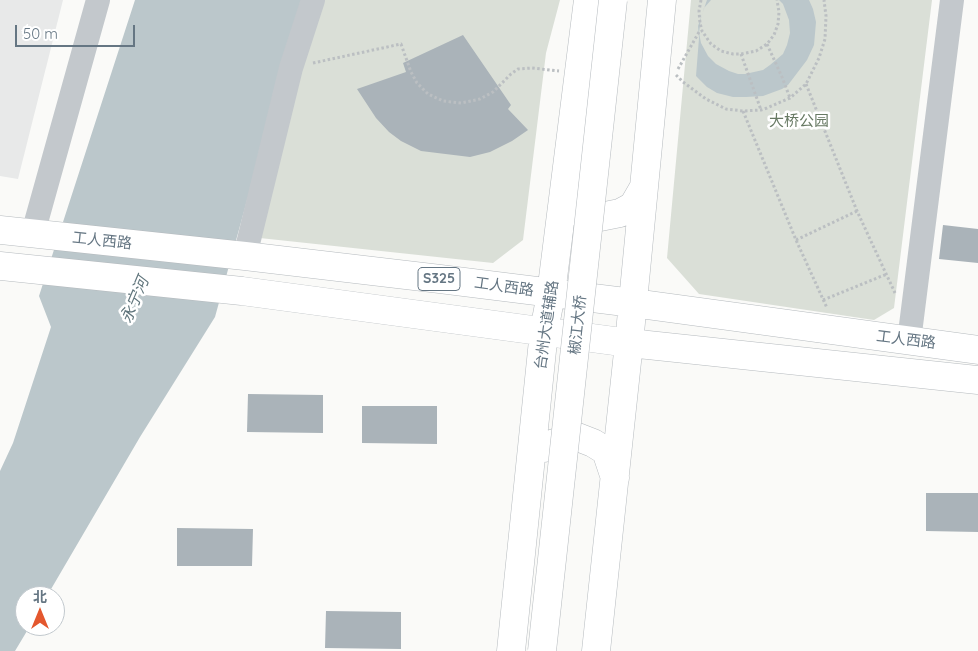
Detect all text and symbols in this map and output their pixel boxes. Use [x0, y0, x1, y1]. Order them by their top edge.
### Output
scale bar [18, 15, 138, 47]
text: 50 m [23, 24, 58, 43]
park label: 大桥公园 [769, 112, 829, 130]
street label: 工人西路 [71, 229, 133, 253]
road number: S325 [418, 268, 460, 290]
water label: 永宁河 [117, 274, 153, 326]
street label: 工人西路 [473, 274, 535, 300]
street label: 台州大道辅路 [532, 279, 562, 371]
street label: 椒江大桥 [566, 294, 590, 356]
street label: 工人西路 [875, 327, 937, 353]
north arrow [15, 586, 65, 636]
text: 北 [33, 588, 47, 606]

